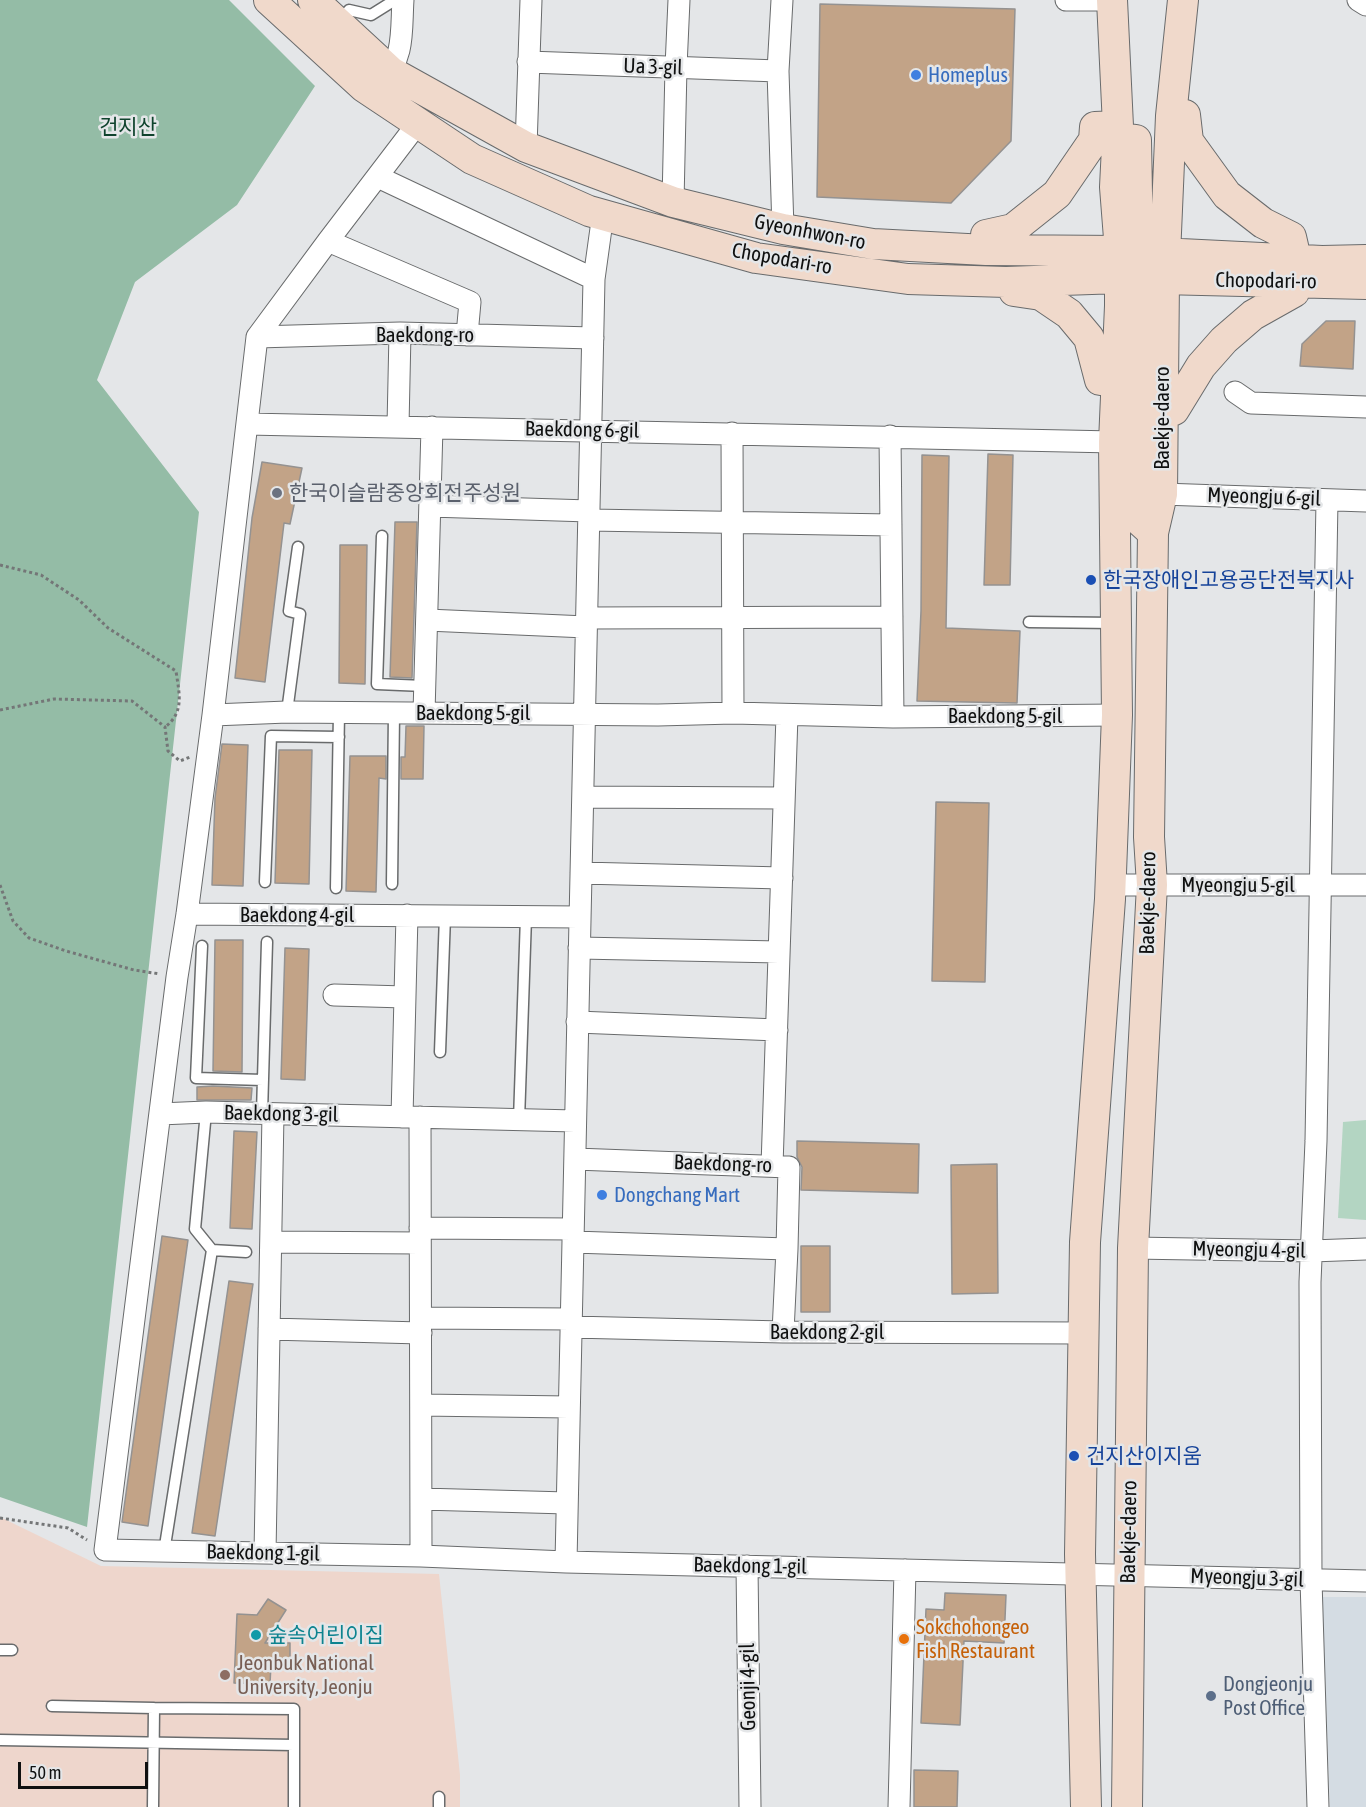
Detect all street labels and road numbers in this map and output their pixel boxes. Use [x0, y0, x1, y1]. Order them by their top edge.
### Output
street label: Ua 3-gil [623, 53, 683, 81]
street label: Gyeonhwon-ro [752, 209, 868, 255]
street label: Chopodari-ro [730, 238, 834, 280]
street label: Chopodari-ro [1215, 268, 1317, 294]
street label: Baekdong-ro [376, 322, 474, 348]
street label: Baekje-daero [1149, 366, 1175, 470]
street label: Baekdong 6-gil [525, 416, 639, 444]
street label: Myeongju 6-gil [1207, 482, 1321, 512]
street label: Baekdong 5-gil [416, 700, 530, 726]
street label: Baekdong 5-gil [948, 703, 1062, 729]
street label: Baekje-daero [1134, 851, 1162, 955]
street label: Myeongju 5-gil [1181, 872, 1295, 898]
street label: Baekdong 4-gil [240, 902, 354, 928]
street label: Baekdong 3-gil [224, 1100, 338, 1128]
street label: Baekdong-ro [673, 1150, 773, 1178]
street label: Myeongju 4-gil [1192, 1236, 1306, 1264]
street label: Baekdong 2-gil [770, 1319, 884, 1345]
street label: Baekje-daero [1115, 1480, 1143, 1584]
street label: Baekdong 1-gil [206, 1539, 320, 1567]
street label: Baekdong 1-gil [693, 1552, 807, 1580]
street label: Myeongju 3-gil [1190, 1563, 1304, 1593]
street label: Geonji 4-gil [735, 1643, 761, 1731]

